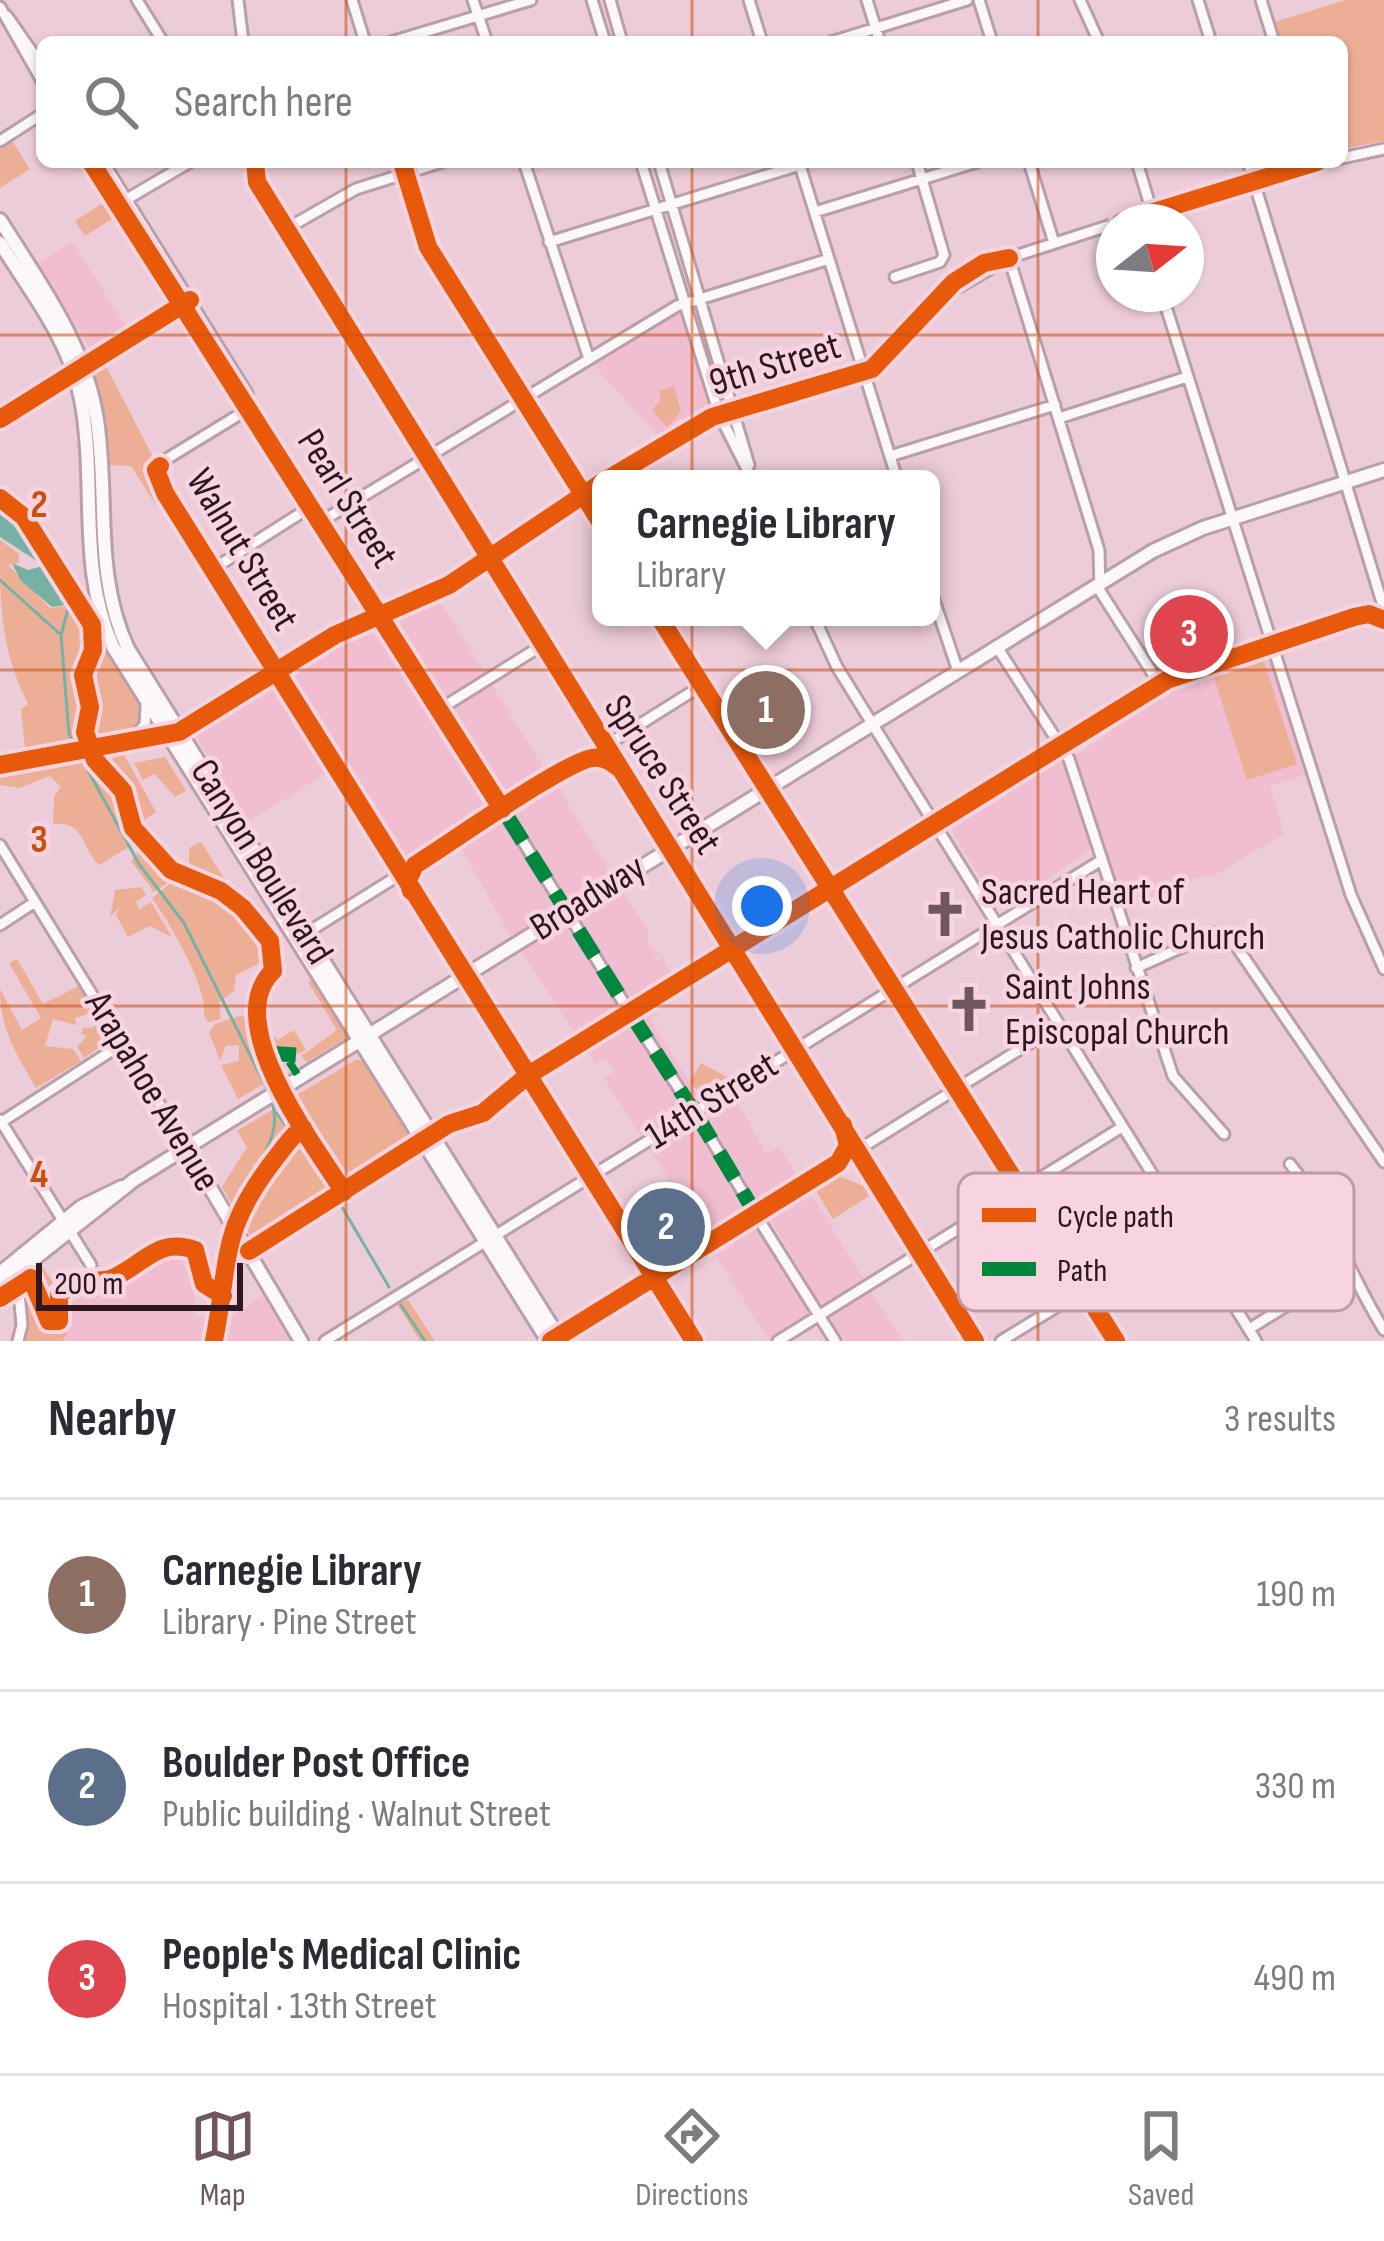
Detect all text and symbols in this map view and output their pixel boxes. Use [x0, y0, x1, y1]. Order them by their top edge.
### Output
search box [36, 36, 1348, 168]
icon: search [78, 69, 144, 135]
text: Search here [174, 75, 353, 130]
north arrow [1096, 204, 1204, 312]
street label: 9th Street [704, 323, 846, 407]
street label: Pearl Street [286, 421, 408, 577]
street label: Walnut Street [176, 461, 308, 639]
popup [592, 470, 940, 626]
text: 2 [30, 482, 48, 529]
text: Carnegie Library [636, 497, 896, 552]
text: Library [636, 552, 726, 599]
pin: 3 [1150, 589, 1228, 679]
pin: 1 [727, 665, 805, 755]
street label: Spruce Street [593, 687, 731, 863]
street label: Canyon Boulevard [179, 751, 343, 973]
text: 3 [30, 817, 48, 864]
street label: Broadway [522, 845, 654, 951]
place label: Sacred Heart of Jesus Catholic Church [980, 869, 1265, 961]
your location [732, 876, 792, 936]
church icon: Sacred Heart of Jesus Catholic Church [920, 889, 970, 939]
place label: Saint Johns Episcopal Church [1005, 964, 1229, 1056]
street label: Arapahoe Avenue [74, 983, 230, 1200]
church icon: Saint Johns Episcopal Church [944, 984, 994, 1034]
street label: 14th Street [637, 1042, 787, 1160]
text: 4 [30, 1152, 48, 1199]
legend [958, 1173, 1354, 1311]
pin: 2 [627, 1182, 705, 1272]
text: Cycle path [1057, 1197, 1174, 1237]
text: Path [1057, 1251, 1107, 1291]
scale bar [36, 1257, 243, 1310]
text: 200 m [54, 1264, 123, 1304]
text: Nearby [48, 1389, 177, 1450]
text: 3 results [1224, 1396, 1336, 1443]
text: Carnegie Library [162, 1544, 422, 1599]
text: 1 [79, 1571, 95, 1618]
text: 190 m [1256, 1571, 1336, 1618]
text: Library · Pine Street [162, 1599, 417, 1646]
text: Boulder Post Office [162, 1736, 470, 1791]
text: 2 [78, 1763, 96, 1810]
text: 330 m [1255, 1763, 1336, 1810]
text: Public building · Walnut Street [162, 1791, 551, 1838]
text: People's Medical Clinic [162, 1928, 521, 1983]
text: 3 [78, 1955, 96, 2002]
text: 490 m [1254, 1955, 1336, 2002]
text: Hospital · 13th Street [162, 1983, 437, 2030]
tab: Map [190, 2103, 256, 2215]
tab: Directions [635, 2103, 749, 2215]
tab: Saved [1128, 2103, 1194, 2215]

